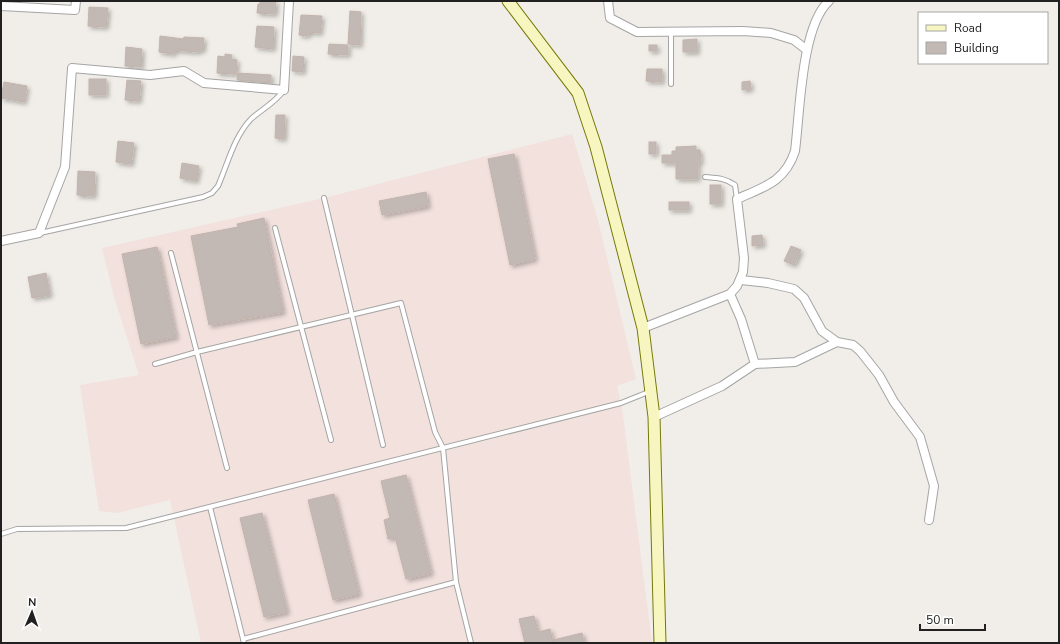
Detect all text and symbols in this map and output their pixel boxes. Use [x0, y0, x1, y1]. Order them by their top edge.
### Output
legend [918, 12, 1048, 64]
text: Road [954, 20, 982, 36]
text: Building [954, 40, 999, 56]
north arrow [12, 592, 52, 632]
text: N [28, 595, 37, 610]
scale bar [920, 606, 985, 632]
text: 50 m [926, 612, 954, 628]

